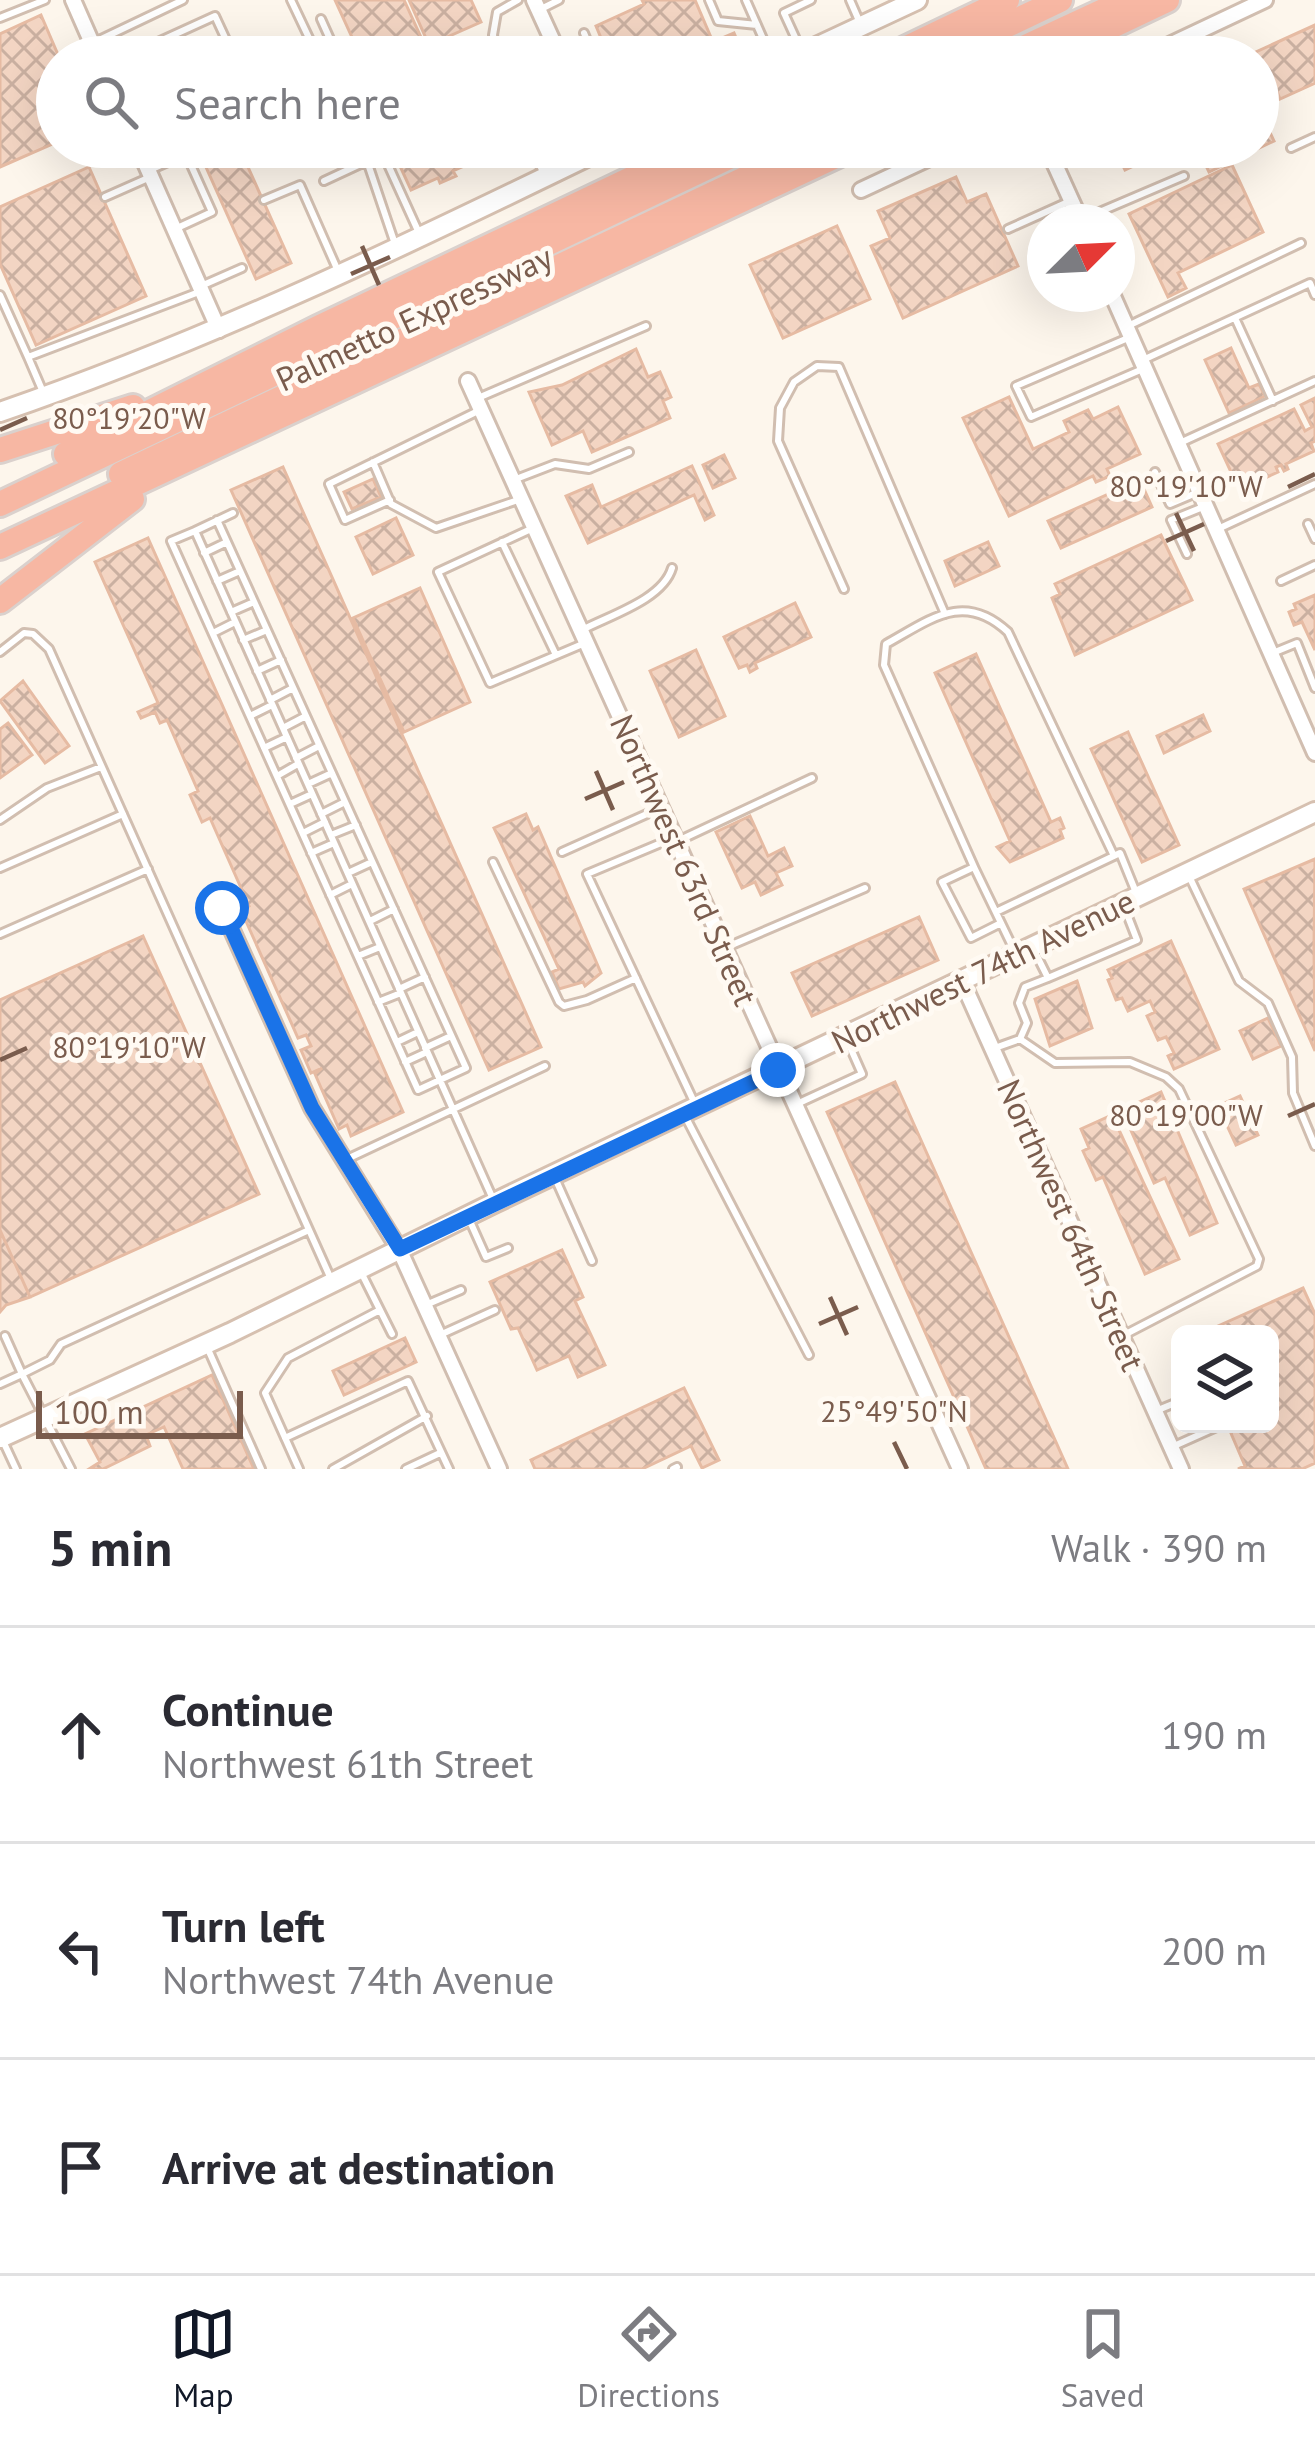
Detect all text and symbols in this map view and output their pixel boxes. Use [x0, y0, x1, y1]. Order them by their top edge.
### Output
search box [36, 36, 1279, 168]
icon: search [78, 69, 144, 135]
text: Search here [174, 73, 401, 131]
north arrow [1027, 204, 1135, 312]
street label: Palmetto Expressway [269, 234, 559, 400]
text: 80°19'20"W [52, 398, 206, 437]
text: 80°19'10"W [1109, 466, 1263, 505]
street label: Northwest 63rd Street [601, 708, 768, 1012]
street label: Northwest 74th Avenue [824, 878, 1141, 1063]
route start [195, 881, 249, 935]
text: 80°19'10"W [52, 1027, 206, 1066]
route end [751, 1043, 805, 1097]
street label: Northwest 64th Street [988, 1073, 1155, 1377]
text: 80°19'00"W [1109, 1095, 1263, 1134]
map controls [1171, 1325, 1279, 1433]
button: layers [1171, 1325, 1279, 1433]
scale bar [36, 1385, 243, 1438]
text: 100 m [54, 1390, 144, 1433]
text: 25°49'50"N [820, 1391, 968, 1430]
text: 5 min [48, 1514, 172, 1580]
text: Walk · 390 m [1051, 1522, 1267, 1573]
text: Continue [162, 1680, 334, 1738]
icon: ahead [48, 1702, 114, 1768]
text: 190 m [1161, 1709, 1267, 1760]
text: Northwest 61th Street [162, 1738, 533, 1789]
text: Turn left [162, 1896, 325, 1954]
icon: left [48, 1918, 114, 1984]
text: 200 m [1161, 1925, 1267, 1976]
text: Northwest 74th Avenue [162, 1954, 554, 2005]
icon: arrive [48, 2134, 114, 2200]
text: Arrive at destination [162, 2138, 555, 2196]
tab: Map [170, 2301, 236, 2416]
tab: Directions [577, 2301, 720, 2416]
tab: Saved [1061, 2301, 1145, 2416]

